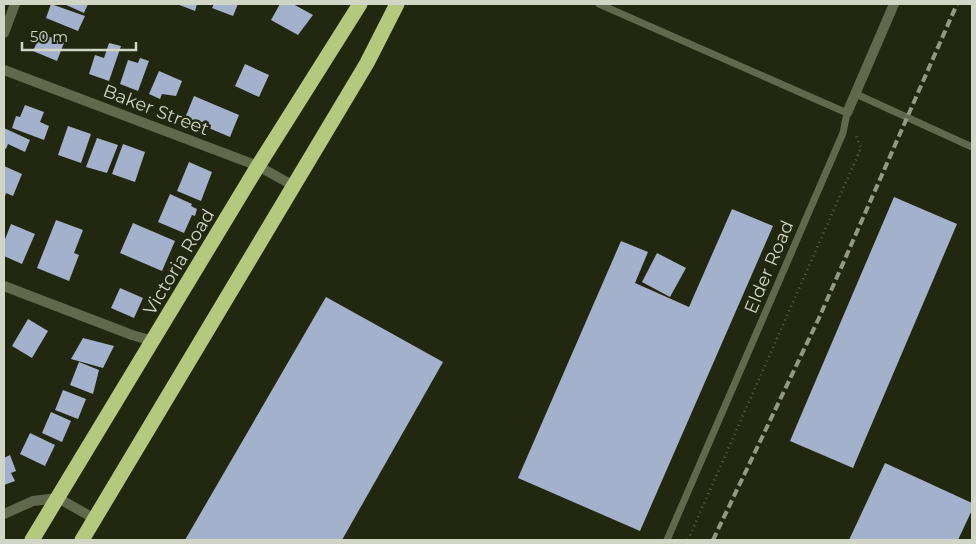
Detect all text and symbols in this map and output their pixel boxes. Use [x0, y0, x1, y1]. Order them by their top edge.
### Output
scale bar [22, 20, 136, 52]
text: 50 m [30, 27, 68, 46]
street label: Baker Street [100, 80, 212, 140]
street label: Victoria Road [139, 205, 219, 319]
street label: Elder Road [740, 217, 798, 317]

